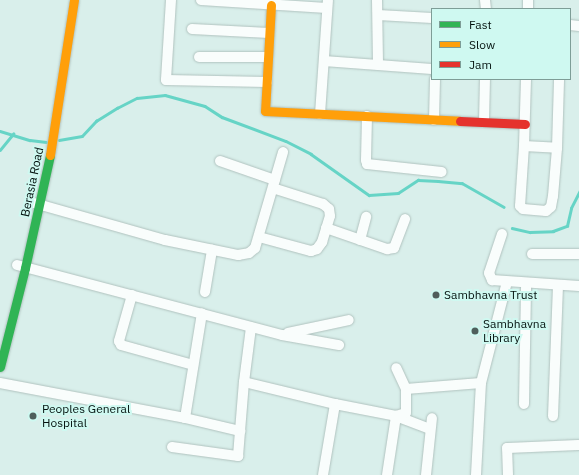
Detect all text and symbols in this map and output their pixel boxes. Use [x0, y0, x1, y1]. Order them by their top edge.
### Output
legend [431, 8, 571, 80]
text: Fast [469, 17, 492, 32]
text: Slow [469, 37, 495, 52]
text: Jam [469, 57, 492, 72]
street label: Berasia Road [18, 146, 46, 218]
place label: Sambhavna Trust [444, 288, 537, 302]
marker: Sambhavna Trust [431, 290, 441, 300]
place label: Sambhavna Library [483, 317, 546, 345]
marker: Sambhavna Library [470, 326, 480, 336]
place label: Peoples General Hospital [42, 402, 130, 430]
marker: Peoples General Hospital [27, 410, 39, 422]

